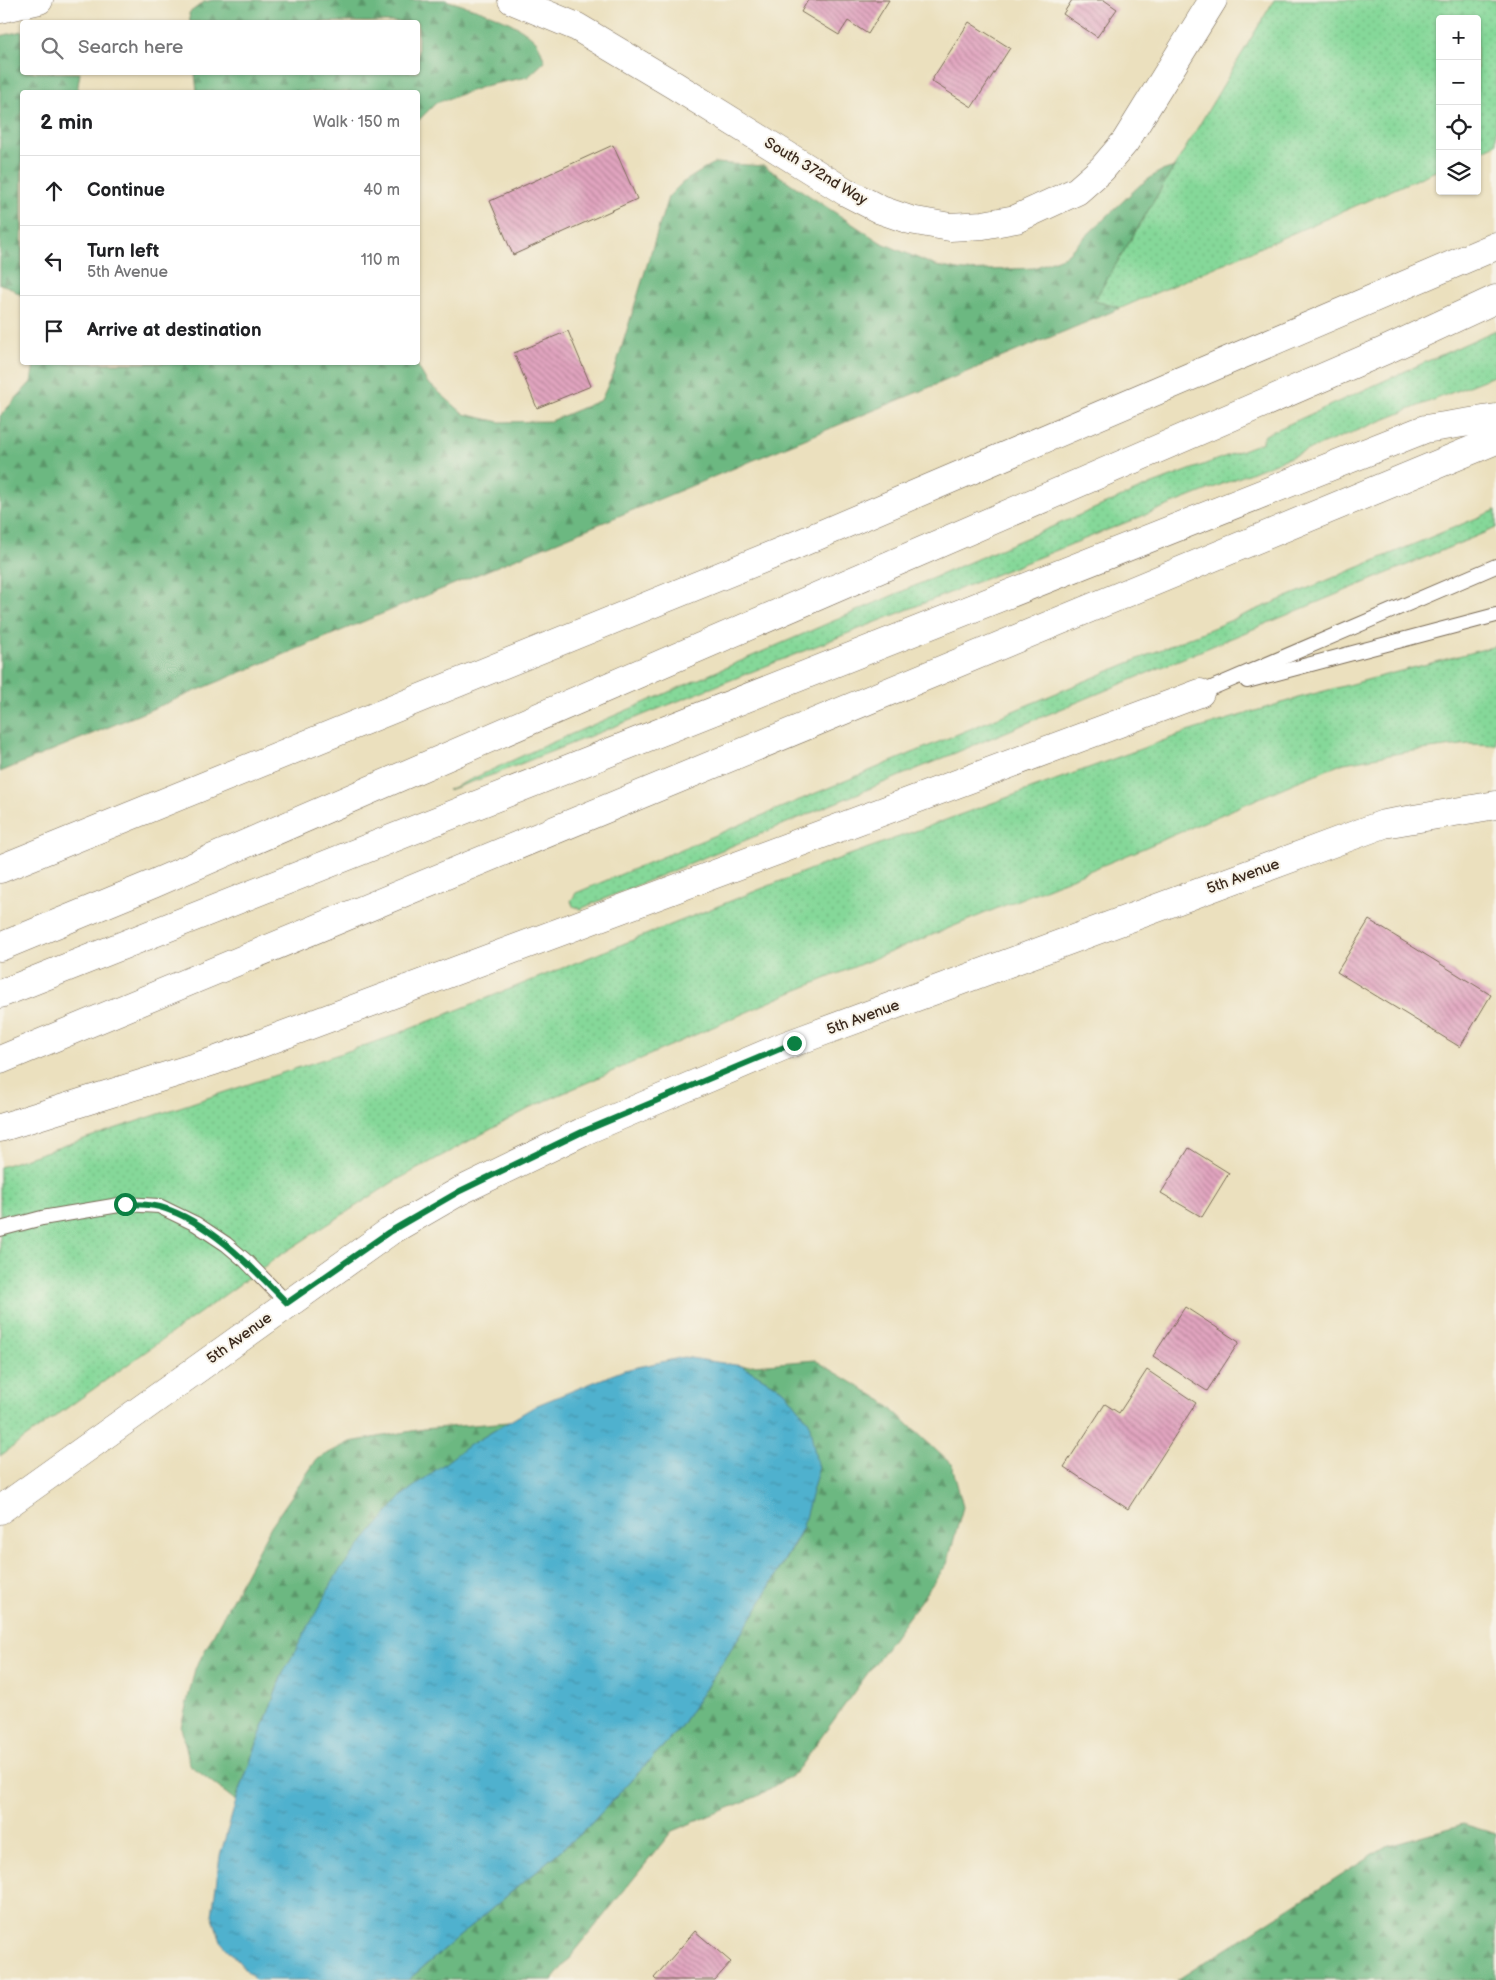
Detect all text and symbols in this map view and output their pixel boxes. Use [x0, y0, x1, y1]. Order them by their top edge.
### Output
map controls [1436, 15, 1481, 195]
button: + [1436, 15, 1481, 60]
search box [20, 20, 420, 75]
icon: search [38, 34, 66, 62]
text: Search here [78, 36, 183, 59]
button: − [1436, 60, 1481, 105]
button: locate [1436, 105, 1481, 150]
text: 2 min [40, 110, 93, 135]
text: Walk · 150 m [313, 113, 400, 132]
street label: South 372nd Way [761, 133, 871, 210]
button: layers [1436, 150, 1481, 195]
icon: ahead [40, 177, 68, 205]
text: Continue [87, 179, 165, 202]
text: 40 m [363, 181, 400, 200]
text: Turn left [87, 240, 159, 263]
icon: left [40, 247, 68, 275]
text: 110 m [361, 251, 400, 270]
text: 5th Avenue [87, 263, 168, 282]
icon: arrive [40, 317, 68, 345]
text: Arrive at destination [87, 319, 262, 342]
street label: 5th Avenue [1204, 855, 1282, 898]
street label: 5th Avenue [824, 996, 902, 1039]
route end [783, 1032, 806, 1055]
route start [114, 1193, 137, 1216]
street label: 5th Avenue [203, 1308, 276, 1368]

